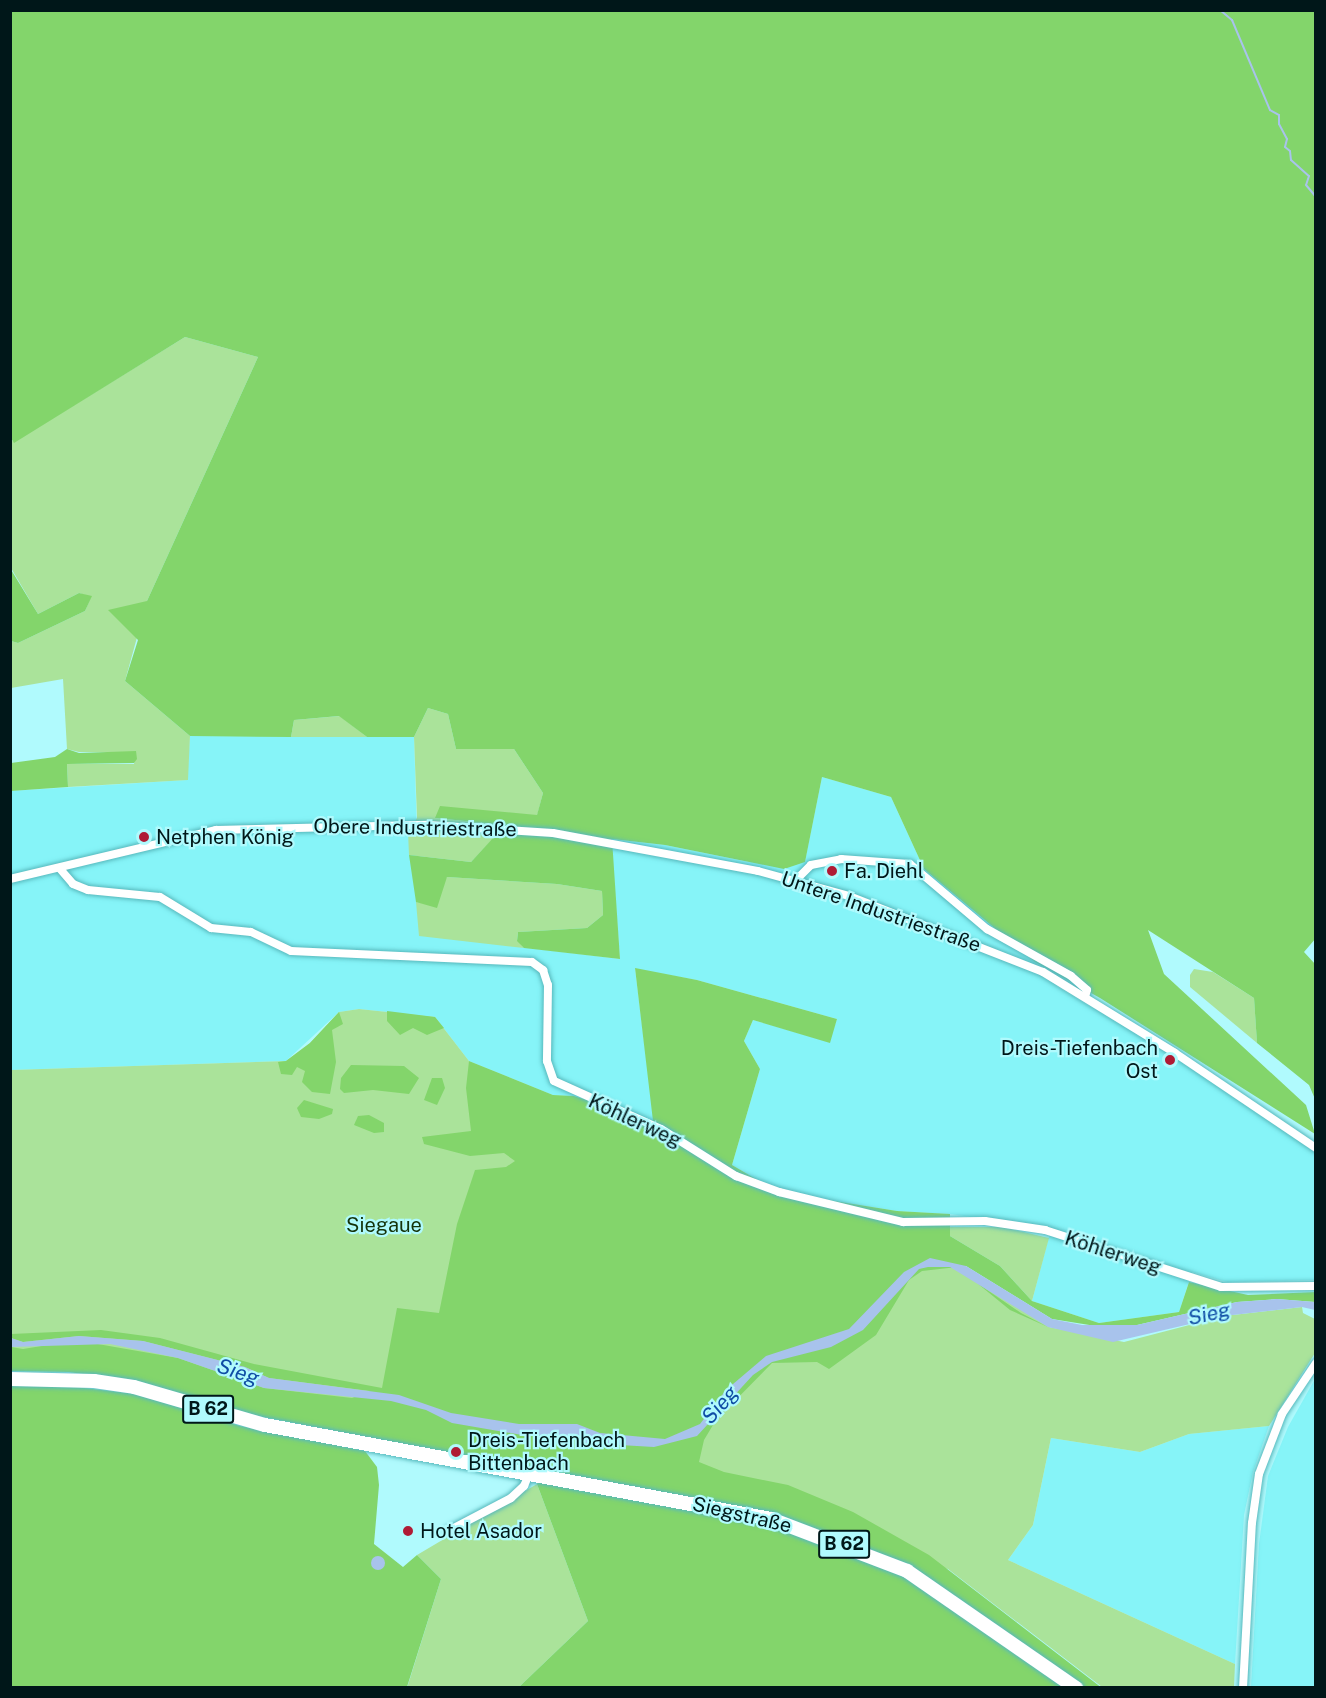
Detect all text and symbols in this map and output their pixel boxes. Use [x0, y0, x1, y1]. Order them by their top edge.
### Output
street label: Obere Industriestraße [313, 814, 517, 842]
place label: Netphen König [156, 825, 294, 849]
marker: Netphen König [137, 830, 151, 844]
place label: Fa. Diehl [844, 859, 924, 883]
marker: Fa. Diehl [825, 864, 839, 878]
street label: Untere Industriestraße [778, 867, 984, 957]
place label: Dreis-Tiefenbach Ost [1001, 1036, 1158, 1083]
marker: Dreis-Tiefenbach Ost [1163, 1053, 1177, 1067]
street label: Köhlerweg [585, 1089, 685, 1153]
park label: Siegaue [346, 1213, 422, 1237]
street label: Köhlerweg [1062, 1226, 1164, 1280]
water label: Sieg [1185, 1297, 1233, 1331]
water label: Sieg [214, 1353, 262, 1391]
water label: Sieg [696, 1381, 744, 1429]
road number: B 62 [181, 1394, 235, 1424]
place label: Dreis-Tiefenbach Bittenbach [468, 1428, 625, 1475]
marker: Dreis-Tiefenbach Bittenbach [449, 1445, 463, 1459]
street label: Siegstraße [690, 1492, 794, 1538]
place label: Hotel Asador [420, 1519, 542, 1543]
marker: Hotel Asador [401, 1524, 415, 1538]
road number: B 62 [817, 1529, 871, 1559]

